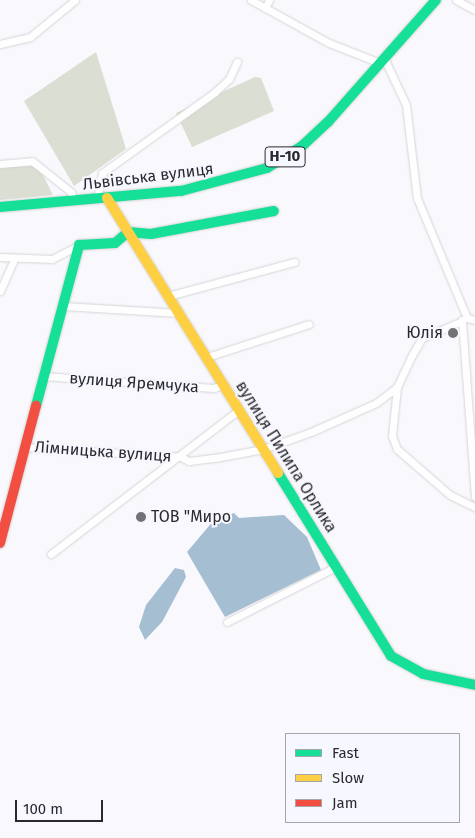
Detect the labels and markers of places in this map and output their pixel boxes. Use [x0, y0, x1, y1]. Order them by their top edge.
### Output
place label: Юлія [406, 323, 443, 343]
marker: Юлія [447, 327, 459, 339]
place label: ТОВ "Миро [151, 507, 231, 527]
marker: ТОВ "Миро [135, 511, 147, 523]

